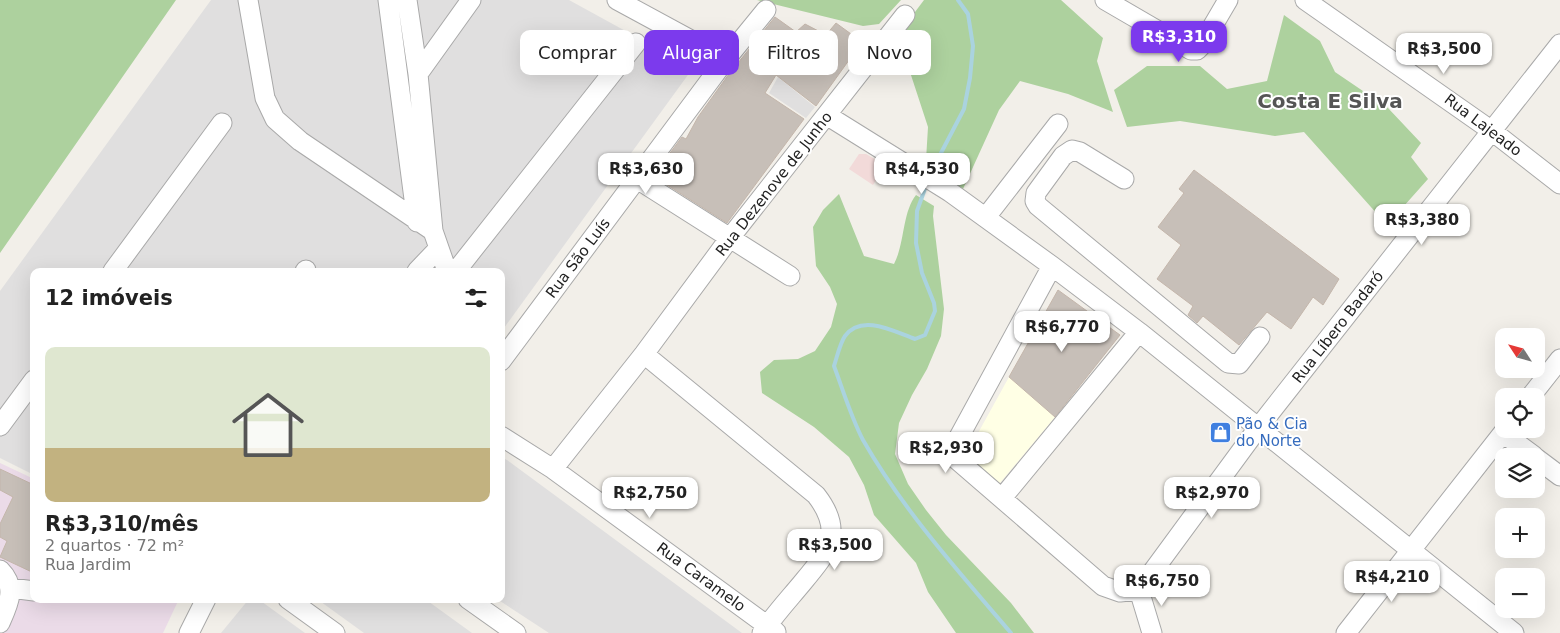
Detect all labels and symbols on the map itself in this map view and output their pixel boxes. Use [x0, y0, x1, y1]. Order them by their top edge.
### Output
pin: R$3,310 [1133, 20, 1225, 63]
pin: R$3,500 [1398, 32, 1490, 75]
district label: Costa E Silva [1257, 89, 1403, 113]
street label: Rua Lajeado [1441, 90, 1525, 160]
street label: Rua Dezenove de Junho [712, 108, 836, 260]
pin: R$3,630 [600, 152, 692, 195]
pin: R$4,530 [876, 152, 968, 195]
pin: R$3,380 [1376, 204, 1468, 246]
street label: Rua São Luís [542, 214, 614, 302]
street label: Rua Líbero Badaró [1289, 267, 1387, 387]
pin: R$6,770 [1016, 310, 1108, 353]
north arrow [1495, 328, 1545, 378]
place label: Pão & Cia do Norte [1236, 415, 1308, 450]
shop icon: Pão & Cia do Norte [1208, 421, 1232, 445]
pin: R$2,930 [900, 432, 992, 474]
pin: R$2,750 [604, 476, 696, 519]
pin: R$2,970 [1166, 476, 1258, 519]
pin: R$3,500 [789, 528, 881, 571]
street label: Rua Caramelo [653, 539, 749, 615]
pin: R$4,210 [1346, 560, 1438, 603]
pin: R$6,750 [1116, 564, 1208, 607]

